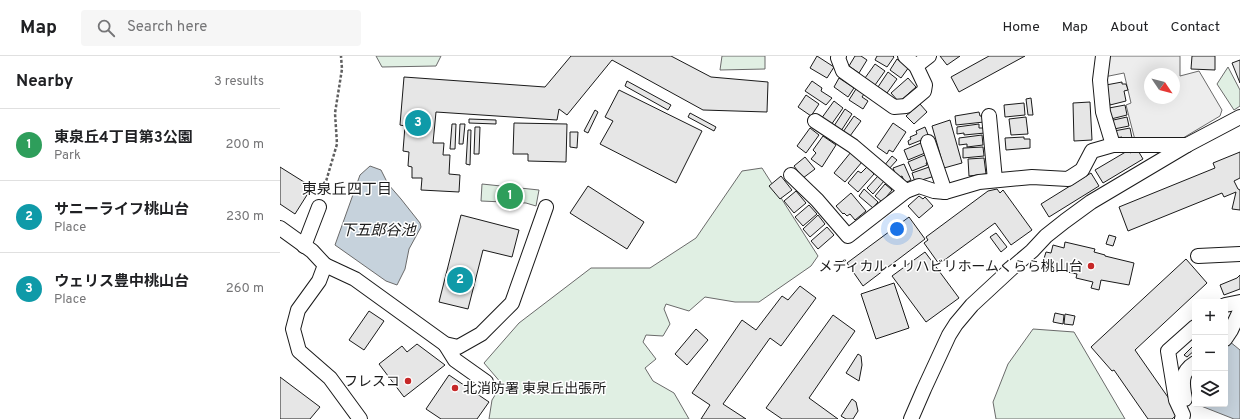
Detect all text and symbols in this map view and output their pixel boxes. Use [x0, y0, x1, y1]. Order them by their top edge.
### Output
search box [81, 10, 361, 46]
text: Map [20, 16, 57, 40]
icon: search [95, 17, 117, 39]
text: Search here [127, 18, 207, 37]
text: Home [1003, 19, 1040, 36]
text: Map [1062, 19, 1088, 36]
text: About [1110, 19, 1149, 36]
text: Contact [1171, 19, 1220, 36]
north arrow [1144, 68, 1180, 104]
text: Nearby [16, 71, 73, 93]
text: 3 results [214, 74, 264, 90]
pin: 3 [405, 108, 431, 138]
text: 東泉丘4丁目第3公園 [54, 129, 193, 148]
text: 1 [26, 137, 32, 153]
text: 200 m [225, 137, 264, 153]
text: Park [54, 148, 81, 164]
district label: 東泉丘四丁目 [302, 181, 392, 200]
pin: 1 [497, 181, 523, 211]
text: サニーライフ桃山台 [54, 201, 189, 220]
text: 2 [25, 209, 33, 225]
text: 230 m [226, 209, 264, 225]
your location [887, 219, 907, 239]
text: Place [54, 220, 86, 236]
water label: 下五郎谷池 [340, 222, 417, 241]
place label: メディカル・リハビリホームくらら桃山台 [818, 258, 1083, 276]
marker: メディカル・リハビリホームくらら桃山台 [1086, 261, 1096, 271]
pin: 2 [447, 265, 473, 295]
text: ウェリス豊中桃山台 [54, 273, 189, 292]
text: 3 [25, 281, 33, 297]
text: 260 m [226, 281, 264, 297]
text: Place [54, 292, 86, 308]
map controls [1192, 299, 1228, 407]
button: + [1192, 299, 1228, 335]
button: − [1192, 335, 1228, 371]
button: layers [1192, 371, 1228, 407]
place label: フレスコ [344, 374, 400, 391]
marker: フレスコ [403, 376, 413, 386]
place label: 北消防署 東泉丘出張所 [463, 380, 606, 398]
marker: 北消防署 東泉丘出張所 [450, 383, 460, 393]

